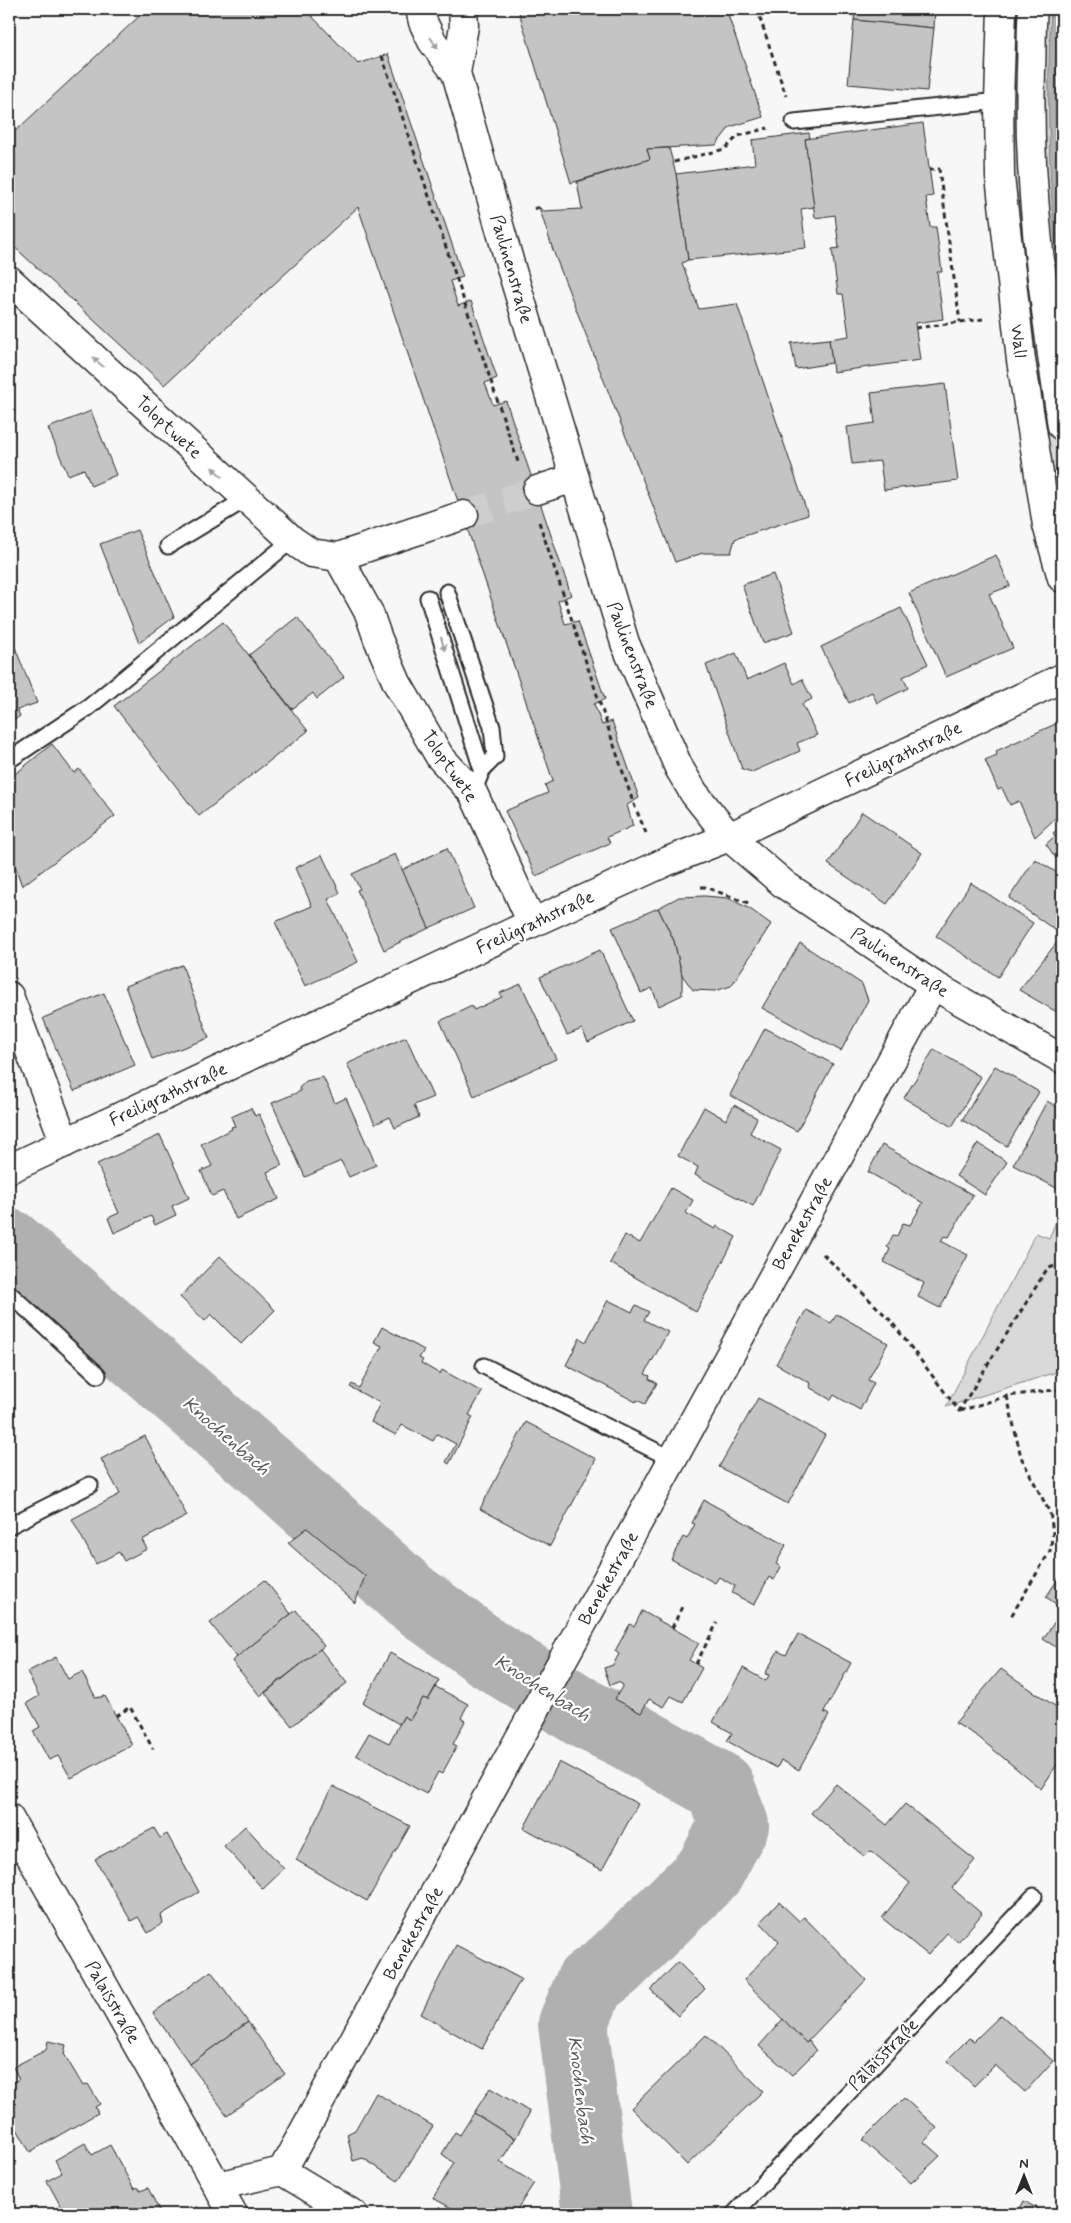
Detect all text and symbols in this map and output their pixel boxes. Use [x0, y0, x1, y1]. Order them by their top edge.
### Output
one-way arrow [430, 36, 439, 49]
street label: Paulinenstraße [484, 212, 538, 327]
street label: Wall [1004, 323, 1032, 359]
one-way arrow [92, 356, 104, 368]
street label: Toloptwete [130, 391, 207, 465]
one-way arrow [212, 466, 224, 478]
street label: Paulinenstraße [601, 599, 663, 712]
one-way arrow [439, 637, 447, 652]
street label: Freiligrathstraße [841, 716, 966, 794]
street label: Toloptwete [416, 726, 483, 807]
street label: Freiligrathstraße [473, 885, 598, 961]
street label: Paulinenstraße [846, 922, 953, 1004]
street label: Freiligrathstraße [106, 1057, 231, 1133]
street label: Benekestraße [767, 1172, 839, 1275]
water label: Knochenbach [177, 1391, 275, 1481]
street label: Benekestraße [573, 1527, 645, 1630]
water label: Knochenbach [490, 1649, 595, 1728]
street label: Benekestraße [378, 1882, 450, 1985]
street label: Palaisstraße [79, 1957, 146, 2048]
street label: Palaisstraße [843, 2013, 924, 2096]
water label: Knochenbach [562, 2035, 600, 2146]
north arrow [998, 2150, 1048, 2200]
text: N [1019, 2155, 1029, 2173]

